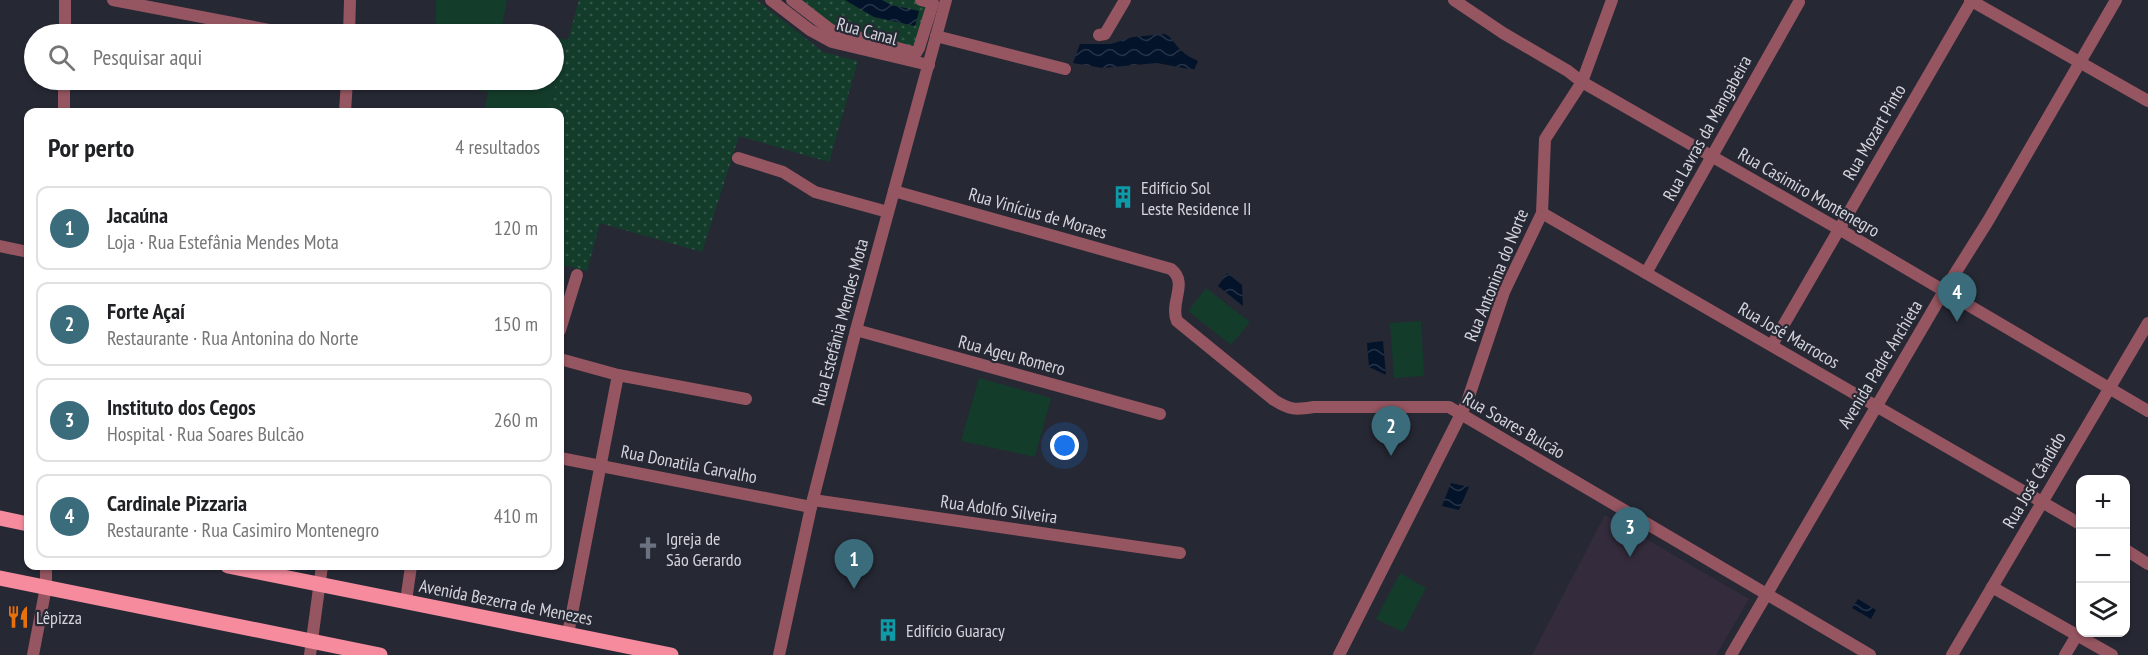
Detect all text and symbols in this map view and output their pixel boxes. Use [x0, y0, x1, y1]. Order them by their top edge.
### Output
street label: Rua Canal [834, 12, 901, 50]
search box [24, 24, 564, 90]
icon: search [45, 41, 78, 74]
text: Pesquisar aqui [93, 43, 202, 71]
street label: Rua Lavras da Mangabeira [1658, 51, 1756, 205]
street label: Rua Mozart Pinto [1837, 80, 1911, 184]
text: Por perto [48, 131, 134, 164]
text: 4 resultados [455, 134, 540, 160]
street label: Rua Casimiro Montenegro [1734, 142, 1884, 242]
place label: Edifício Sol Leste Residence II [1141, 176, 1251, 220]
street label: Rua Vinícius de Moraes [966, 182, 1110, 244]
building icon: Edifício Sol Leste Residence II [1110, 184, 1136, 210]
text: Jacaúna [107, 201, 168, 229]
street label: Rua Antonina do Norte [1459, 205, 1533, 345]
text: 1 [65, 215, 74, 241]
text: 120 m [494, 215, 538, 241]
text: Loja · Rua Estefânia Mendes Mota [107, 229, 339, 255]
street label: Rua Estefânia Mendes Mota [807, 236, 873, 408]
pin: 4 [1938, 272, 1976, 322]
street label: Avenida Padre Anchieta [1833, 296, 1927, 432]
text: Forte Açaí [107, 297, 185, 325]
street label: Rua José Marrocos [1734, 297, 1844, 373]
text: 2 [65, 311, 74, 337]
text: 150 m [494, 311, 538, 337]
text: Restaurante · Rua Antonina do Norte [107, 325, 358, 351]
street label: Rua Ageu Romero [956, 330, 1068, 380]
street label: Rua Soares Bulcão [1459, 386, 1569, 464]
text: Instituto dos Cegos [107, 393, 256, 421]
pin: 2 [1372, 406, 1410, 456]
text: 3 [65, 407, 74, 433]
text: 260 m [494, 407, 538, 433]
text: Hospital · Rua Soares Bulcão [107, 421, 304, 447]
street label: Rua José Cândido [1997, 428, 2071, 532]
your location [1050, 431, 1079, 460]
street label: Rua Donatila Carvalho [619, 440, 759, 489]
map controls [2076, 475, 2130, 637]
button: + [2076, 475, 2130, 529]
text: Cardinale Pizzaria [107, 489, 247, 517]
street label: Rua Adolfo Silveira [939, 489, 1059, 529]
text: 4 [65, 503, 74, 529]
text: 410 m [494, 503, 538, 529]
pin: 3 [1610, 508, 1650, 557]
text: Restaurante · Rua Casimiro Montenegro [107, 517, 379, 543]
place label: Igreja de São Gerardo [666, 527, 742, 571]
button: − [2076, 529, 2130, 583]
church icon: Igreja de São Gerardo [635, 535, 661, 561]
pin: 1 [834, 540, 874, 589]
street label: Avenida Bezerra de Menezes [417, 574, 595, 630]
button: layers [2076, 583, 2130, 637]
restaurant icon: Lêpizza [5, 604, 31, 630]
place label: Lêpizza [36, 606, 82, 629]
building icon: Edifício Guaracy [875, 617, 901, 643]
place label: Edifício Guaracy [906, 619, 1005, 642]

